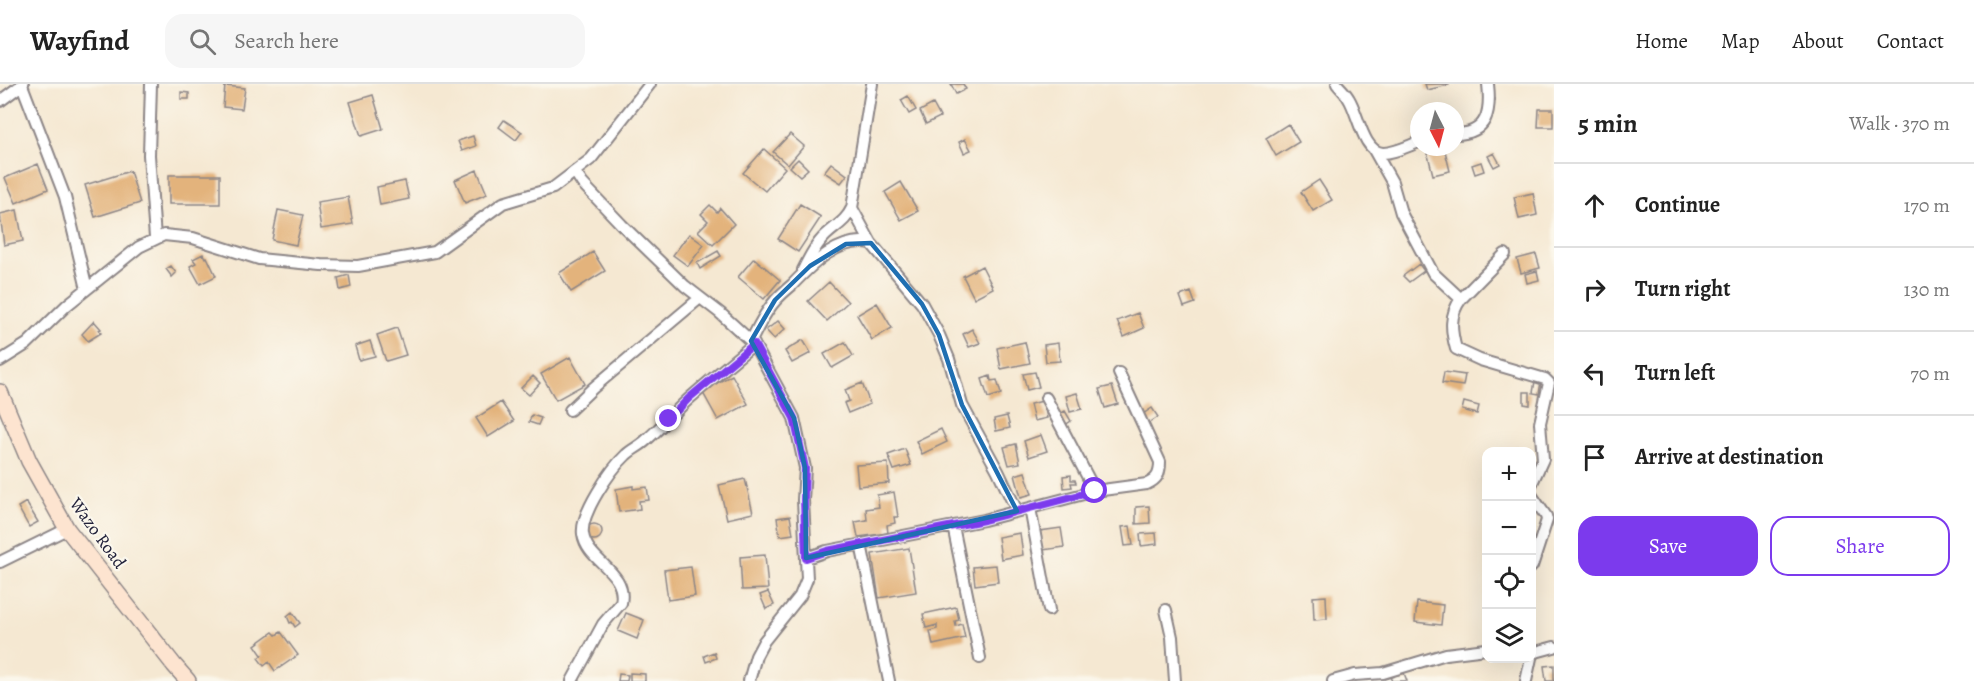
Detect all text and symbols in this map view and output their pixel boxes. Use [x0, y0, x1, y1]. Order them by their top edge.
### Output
search box [165, 14, 585, 68]
text: Wayfind [30, 22, 129, 60]
icon: search [186, 25, 219, 58]
text: Search here [234, 26, 339, 56]
text: Home [1635, 27, 1688, 55]
text: Map [1721, 27, 1759, 55]
text: About [1792, 27, 1844, 55]
text: Contact [1877, 27, 1944, 55]
north arrow [1410, 102, 1464, 156]
text: 5 min [1578, 106, 1638, 141]
text: Walk · 370 m [1849, 110, 1950, 137]
icon: ahead [1578, 189, 1611, 222]
text: Continue [1635, 190, 1720, 220]
text: 170 m [1904, 192, 1950, 219]
icon: right [1578, 273, 1611, 306]
text: Turn right [1635, 274, 1731, 304]
text: 130 m [1904, 276, 1950, 303]
icon: left [1578, 357, 1611, 390]
text: Turn left [1635, 358, 1715, 388]
text: 70 m [1910, 360, 1950, 387]
route end [655, 405, 681, 431]
icon: arrive [1578, 441, 1611, 474]
text: Arrive at destination [1635, 442, 1824, 472]
map controls [1482, 447, 1536, 663]
button: + [1482, 447, 1536, 501]
route start [1081, 477, 1107, 503]
street label: Wazo Road [64, 492, 132, 573]
button: − [1482, 501, 1536, 555]
button: Save [1578, 516, 1758, 576]
button: Share [1770, 516, 1950, 576]
button: locate [1482, 555, 1536, 609]
button: layers [1482, 609, 1536, 663]

